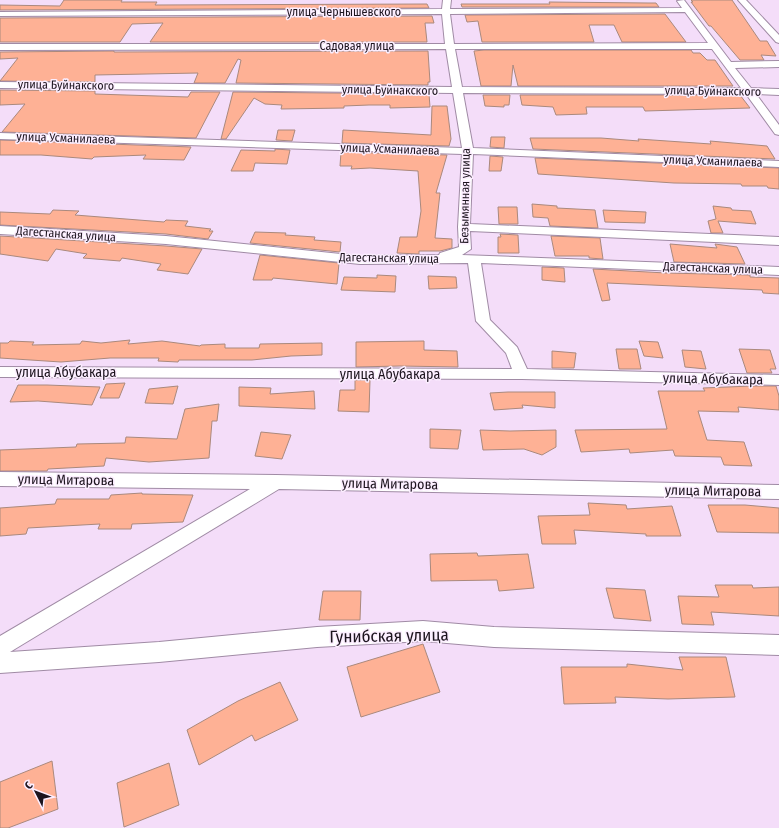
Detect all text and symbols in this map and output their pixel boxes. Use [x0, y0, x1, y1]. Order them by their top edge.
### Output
street label: улица Чернышевского [287, 5, 401, 19]
street label: Садовая улица [320, 39, 395, 53]
street label: улица Буйнакского [18, 77, 114, 93]
street label: улица Буйнакского [342, 82, 438, 98]
street label: улица Буйнакского [665, 83, 761, 99]
street label: улица Усманилаева [16, 129, 116, 147]
street label: улица Усманилаева [340, 140, 440, 158]
street label: Безымянная улица [457, 148, 473, 244]
street label: улица Усманилаева [663, 152, 763, 170]
street label: Дагестанская улица [15, 223, 116, 244]
street label: Дагестанская улица [338, 250, 439, 266]
street label: Дагестанская улица [662, 259, 763, 277]
street label: улица Абубакара [16, 364, 116, 381]
street label: улица Абубакара [340, 366, 440, 383]
street label: улица Абубакара [663, 370, 764, 388]
street label: улица Митарова [18, 471, 115, 489]
street label: улица Митарова [342, 475, 439, 493]
street label: улица Митарова [665, 482, 762, 500]
street label: Гунибская улица [329, 624, 449, 648]
north arrow [16, 772, 56, 812]
text: С [22, 779, 36, 792]

